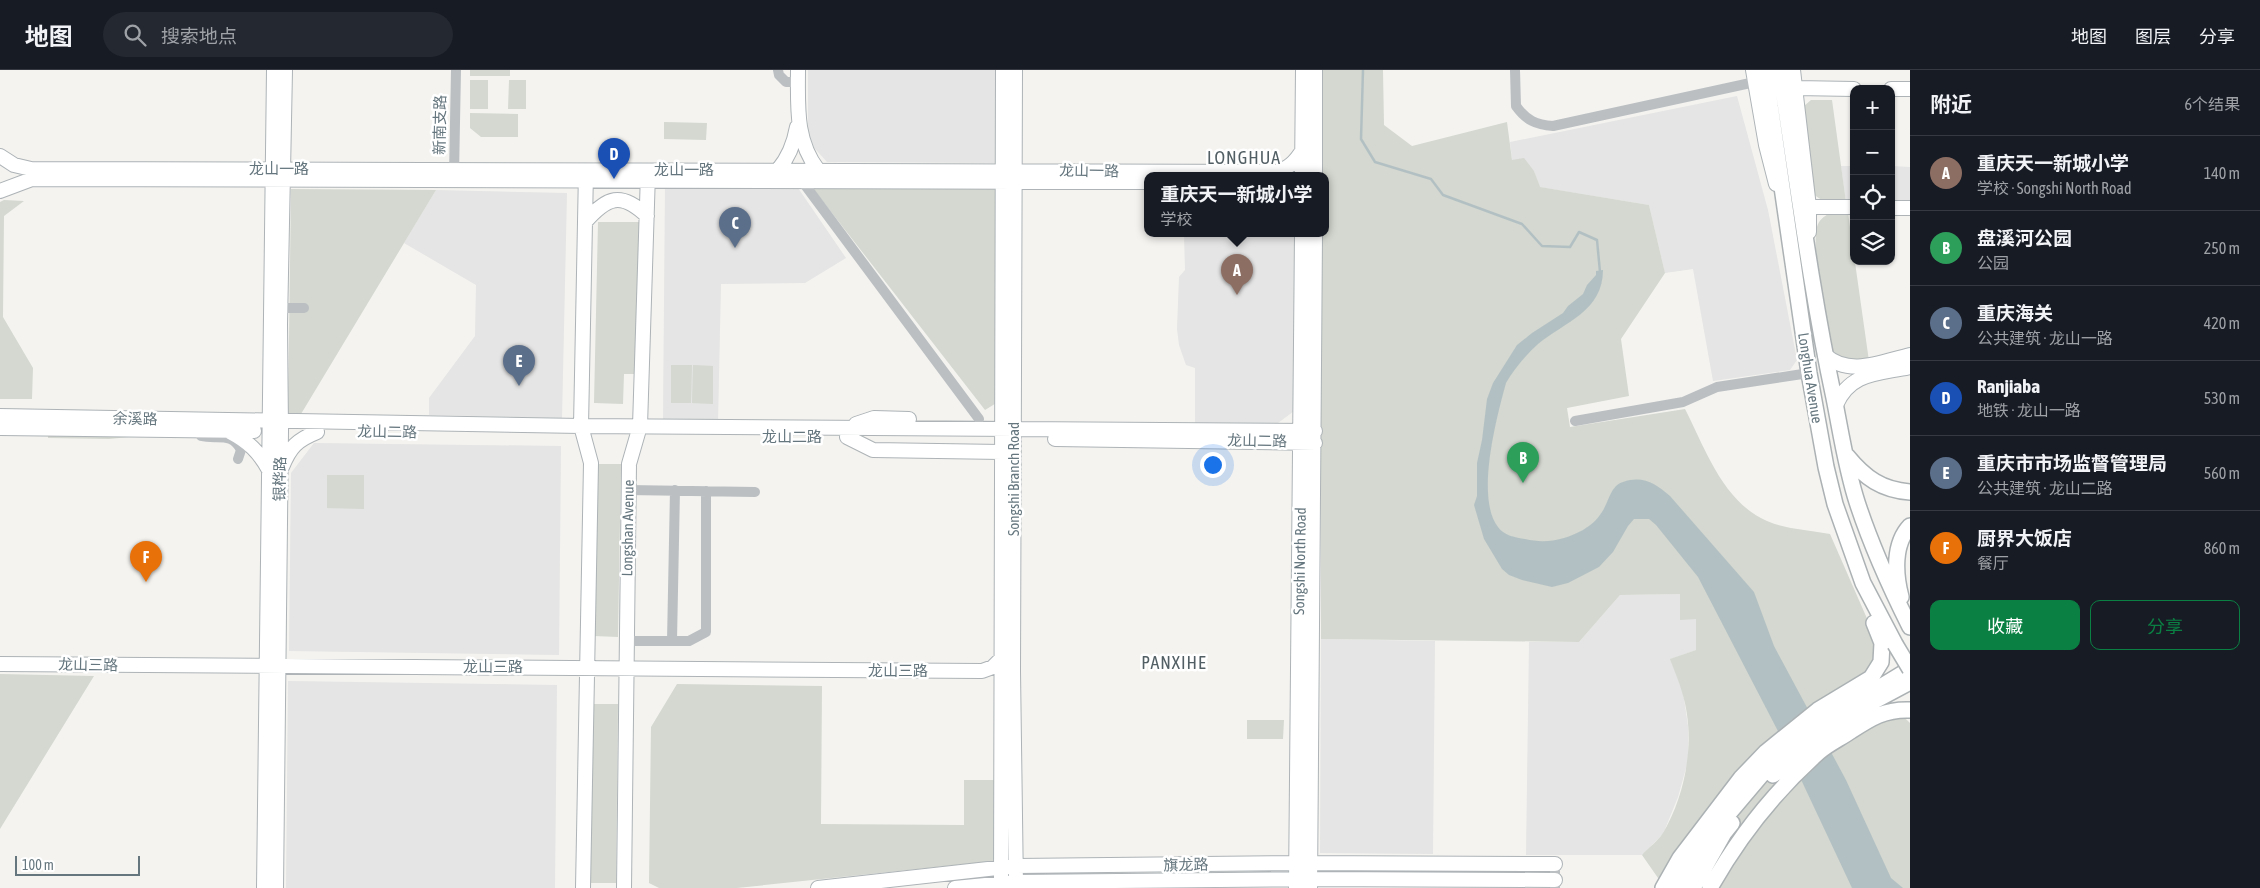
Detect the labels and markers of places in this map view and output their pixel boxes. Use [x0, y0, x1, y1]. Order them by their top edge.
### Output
pin: D [598, 138, 630, 179]
pin: C [719, 207, 751, 248]
pin: A [1221, 254, 1253, 295]
pin: E [503, 345, 535, 386]
pin: B [1507, 442, 1539, 483]
pin: F [130, 541, 162, 582]

